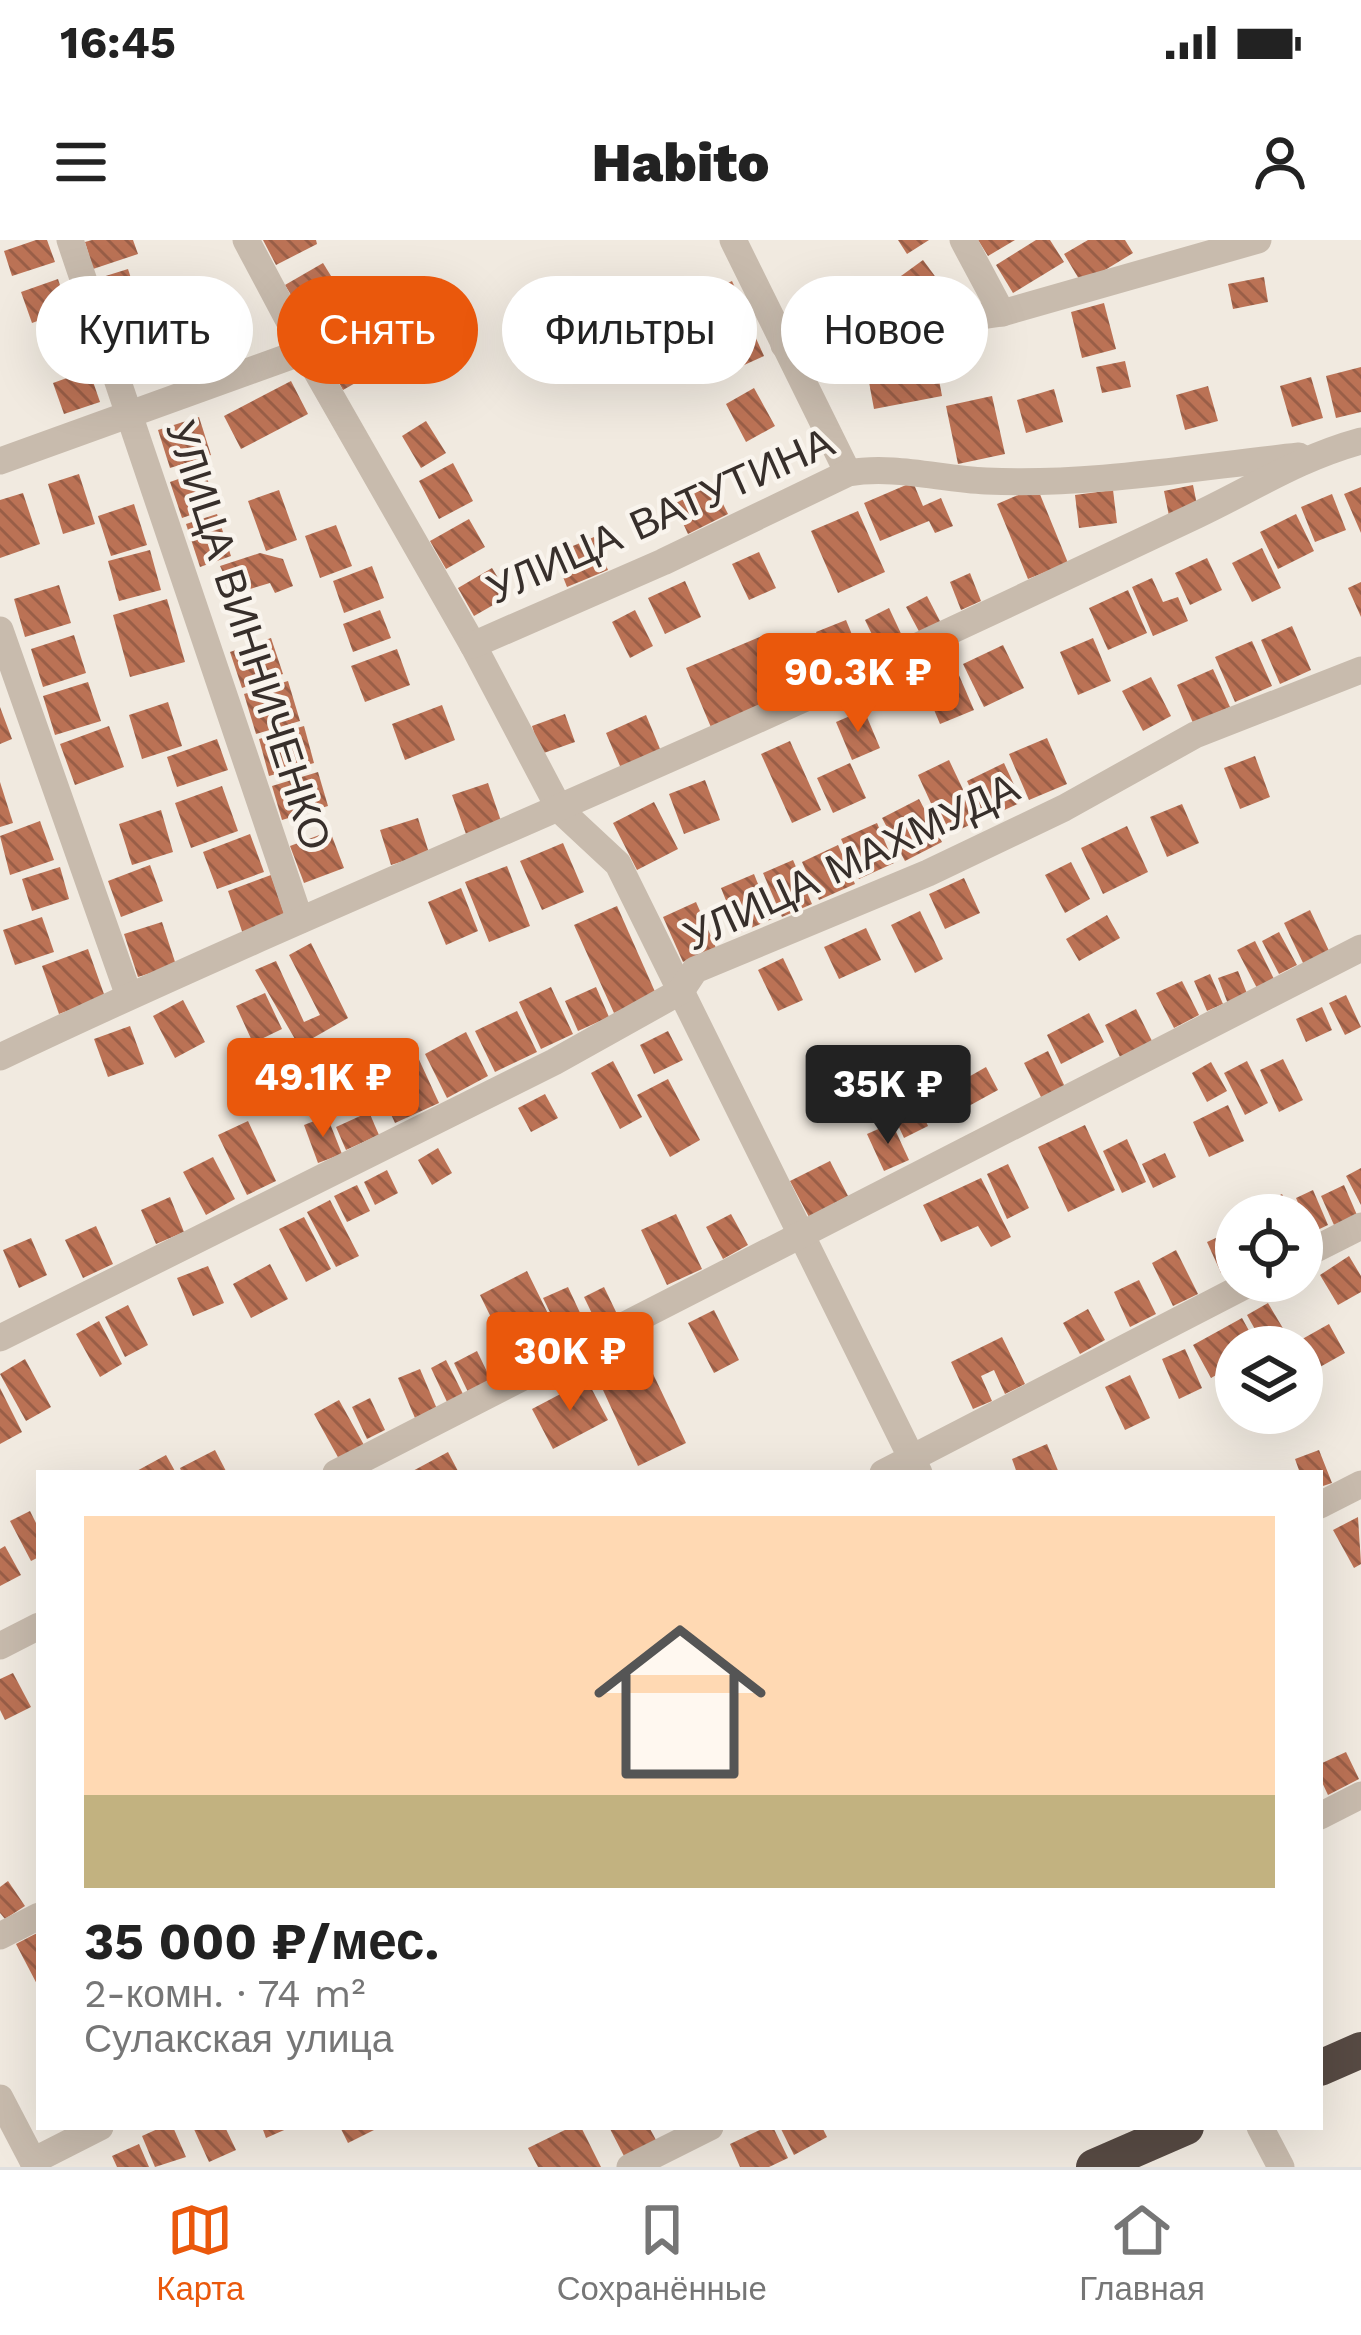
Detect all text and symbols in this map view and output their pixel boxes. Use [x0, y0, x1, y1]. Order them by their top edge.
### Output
text: 16:45 [60, 16, 176, 69]
icon: menu [48, 129, 114, 195]
icon: person [1247, 129, 1313, 195]
text: Habito [592, 131, 769, 194]
chip: Купить [36, 276, 253, 384]
chip: Снять [277, 276, 478, 384]
chip: Фильтры [502, 276, 757, 384]
chip: Новое [781, 276, 988, 384]
street label: УЛИЦА ВИННИЧЕНКО [156, 414, 341, 856]
street label: УЛИЦА ВАТУТИНА [479, 417, 841, 614]
pin: 90.3K ₽ [747, 633, 969, 735]
text: 90.3K ₽ [784, 649, 932, 694]
street label: УЛИЦА МАХМУДА [676, 762, 1026, 961]
pin: 49.1K ₽ [212, 1038, 434, 1140]
pin: 35K ₽ [804, 1045, 972, 1147]
text: 49.1K ₽ [254, 1054, 392, 1099]
text: 35K ₽ [833, 1061, 943, 1106]
map controls [1215, 1194, 1323, 1434]
button: locate [1215, 1194, 1323, 1302]
pin: 30K ₽ [486, 1312, 654, 1414]
button: layers [1215, 1326, 1323, 1434]
text: 30K ₽ [513, 1328, 627, 1373]
icon: home [572, 1594, 788, 1810]
text: 35 000 ₽/мес. [84, 1912, 439, 1971]
text: 2-комн. · 74 m² [84, 1971, 365, 2016]
text: Сулакская улица [84, 2016, 394, 2061]
tab: Карта [156, 2197, 244, 2308]
tab: Сохранённые [557, 2197, 767, 2308]
tab: Главная [1079, 2197, 1205, 2308]

